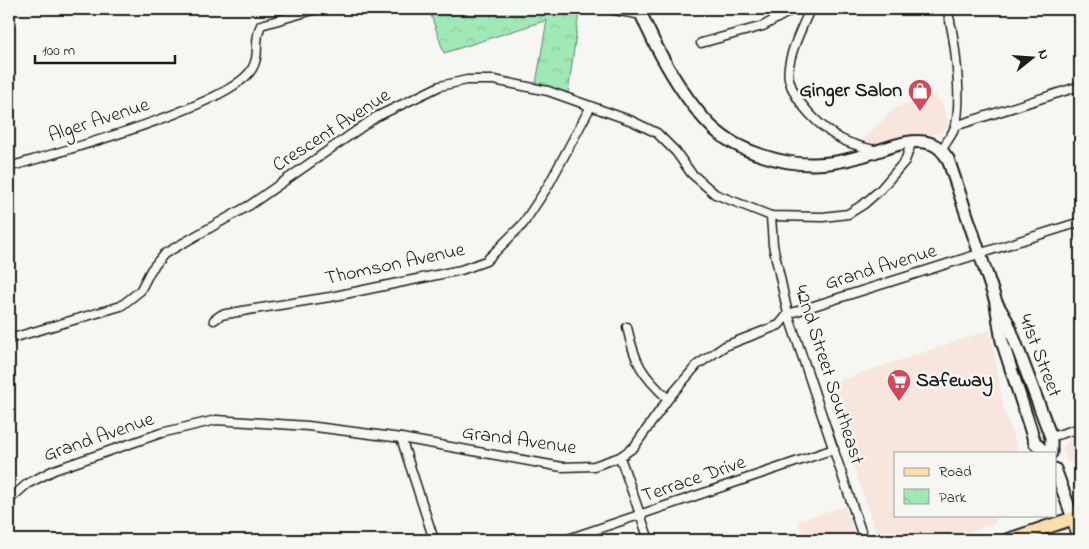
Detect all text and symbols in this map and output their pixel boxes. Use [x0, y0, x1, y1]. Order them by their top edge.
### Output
scale bar [35, 32, 175, 64]
north arrow [1006, 32, 1056, 82]
text: 100 m [42, 40, 75, 62]
text: N [1032, 47, 1054, 62]
place label: Ginger Salon [800, 77, 902, 107]
shop icon: Ginger Salon [907, 78, 933, 112]
street label: Crescent Avenue [267, 82, 397, 180]
street label: Alger Avenue [45, 91, 154, 152]
street label: Thomson Avenue [322, 236, 468, 294]
street label: Grand Avenue [822, 237, 940, 299]
street label: 42nd Street Southeast [785, 282, 871, 469]
street label: 41st Street [1010, 310, 1068, 402]
place label: Safeway [916, 367, 993, 397]
supermarket icon: Safeway [886, 368, 912, 402]
street label: Grand Avenue [40, 405, 158, 471]
street label: Grand Avenue [460, 419, 578, 463]
street label: Terrace Drive [638, 449, 750, 511]
legend [894, 452, 1056, 516]
text: Road [939, 461, 972, 483]
text: Park [939, 487, 967, 509]

